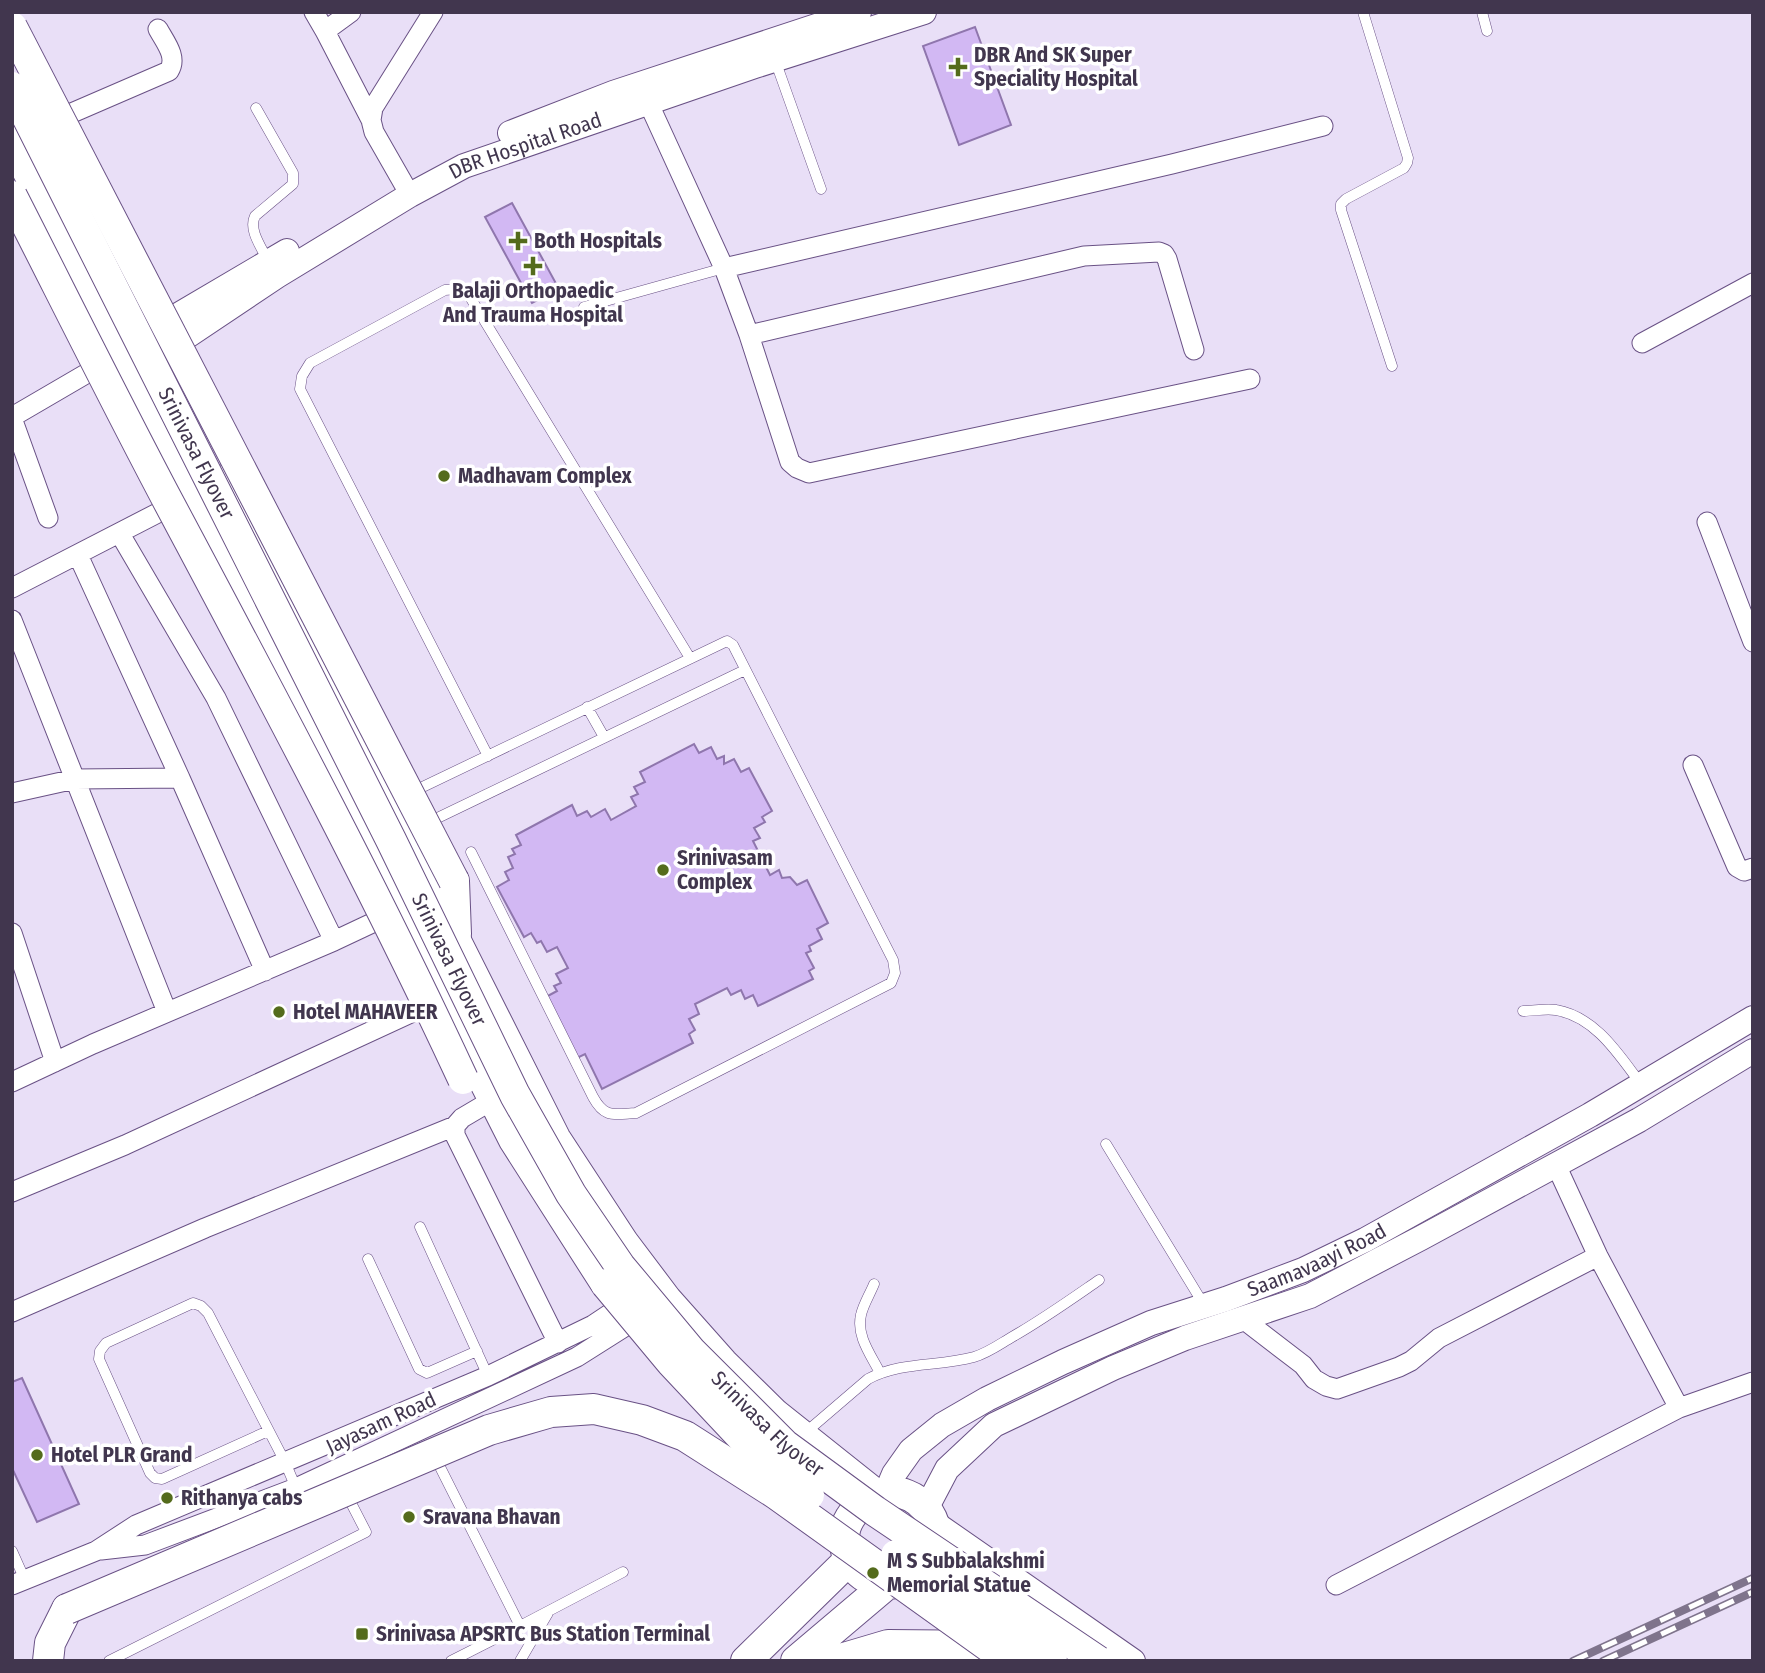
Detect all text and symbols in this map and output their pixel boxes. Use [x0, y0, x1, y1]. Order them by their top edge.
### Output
place label: DBR And SK Super Speciality Hospital [974, 42, 1138, 92]
marker: DBR And SK Super Speciality Hospital [948, 57, 968, 77]
street label: DBR Hospital Road [444, 107, 605, 185]
place label: Both Hospitals [534, 228, 662, 254]
marker: Both Hospitals [508, 231, 528, 251]
marker: Balaji Orthopaedic And Trauma Hospital [523, 256, 543, 276]
place label: Balaji Orthopaedic And Trauma Hospital [442, 278, 623, 328]
street label: Srinivasa Flyover [152, 383, 241, 524]
place label: Madhavam Complex [458, 463, 633, 489]
marker: Madhavam Complex [436, 468, 452, 484]
place label: Srinivasam Complex [677, 845, 773, 895]
marker: Srinivasam Complex [655, 862, 671, 878]
street label: Srinivasa Flyover [406, 889, 493, 1031]
place label: Hotel MAHAVEER [293, 999, 438, 1025]
marker: Hotel MAHAVEER [271, 1004, 287, 1020]
street label: Saamavaayi Road [1244, 1218, 1391, 1303]
street label: Srinivasa Flyover [706, 1366, 830, 1483]
street label: Jayasam Road [322, 1386, 440, 1460]
place label: Hotel PLR Grand [51, 1442, 192, 1468]
marker: Hotel PLR Grand [29, 1447, 45, 1463]
place label: Rithanya cabs [181, 1485, 302, 1511]
marker: Rithanya cabs [159, 1490, 175, 1506]
place label: Sravana Bhavan [423, 1504, 561, 1530]
marker: Sravana Bhavan [401, 1509, 417, 1525]
place label: M S Subbalakshmi Memorial Statue [887, 1548, 1045, 1598]
marker: M S Subbalakshmi Memorial Statue [865, 1565, 881, 1581]
place label: Srinivasa APSRTC Bus Station Terminal [376, 1621, 710, 1647]
marker: Srinivasa APSRTC Bus Station Terminal [354, 1626, 370, 1642]

